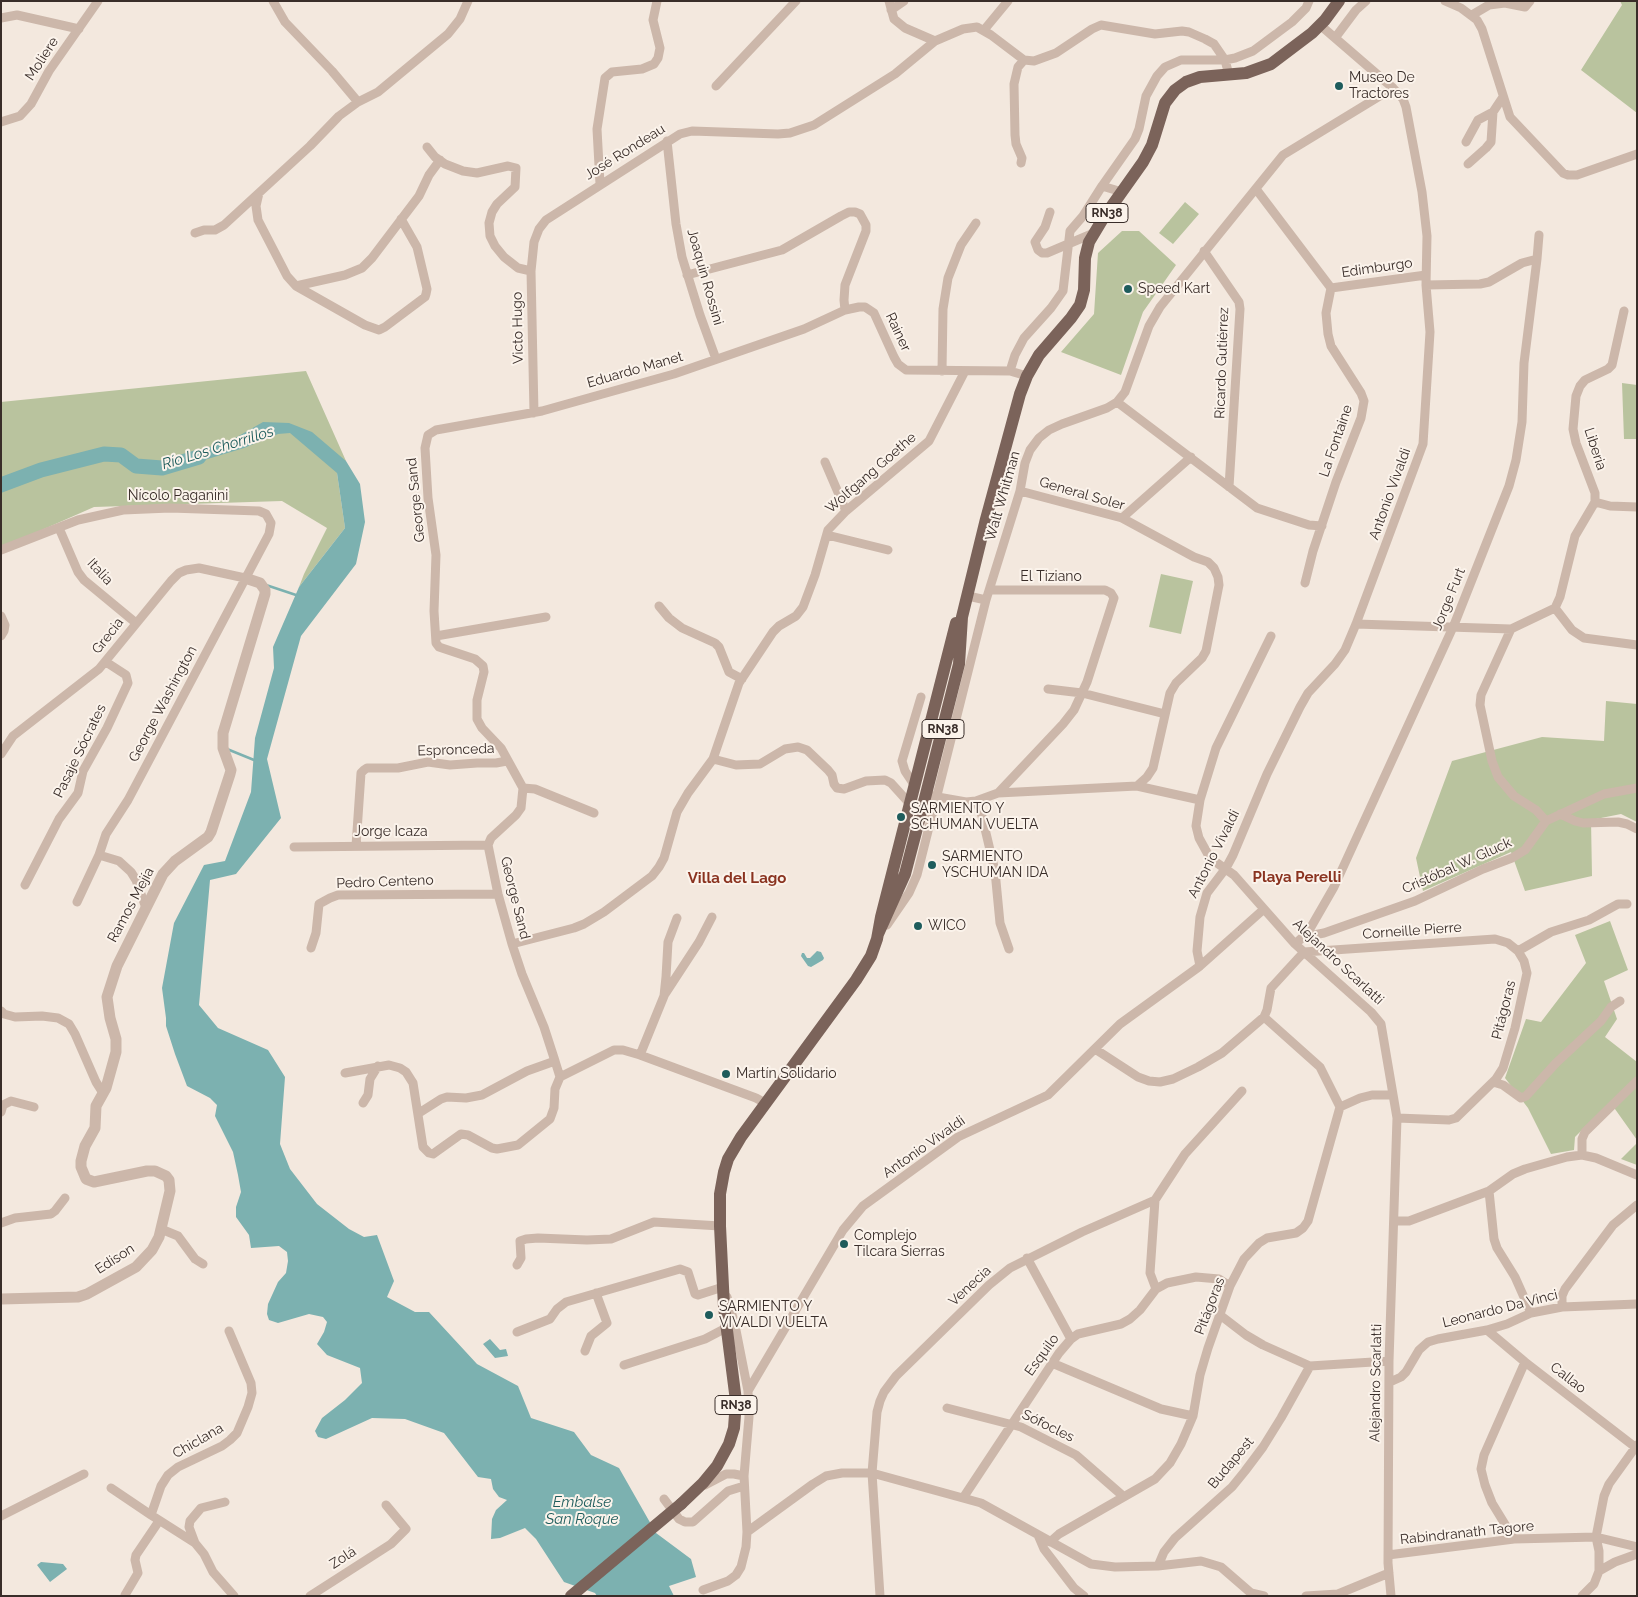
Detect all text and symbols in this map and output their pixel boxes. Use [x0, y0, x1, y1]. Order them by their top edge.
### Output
street label: Moliere [22, 34, 62, 84]
place label: Museo De Tractores [1349, 70, 1415, 102]
marker: Museo De Tractores [1333, 80, 1345, 92]
street label: José Rondeau [582, 121, 668, 183]
road number: RN38 [1086, 204, 1128, 222]
street label: Joaquin Rossini [683, 227, 727, 327]
street label: Edimburgo [1340, 255, 1414, 281]
place label: Speed Kart [1138, 281, 1210, 297]
marker: Speed Kart [1122, 283, 1134, 295]
street label: Victo Hugo [509, 292, 527, 364]
street label: Ricardo Gutiérrez [1212, 307, 1232, 419]
street label: Rainer [882, 310, 914, 354]
street label: Eduardo Manet [585, 348, 685, 392]
street label: La Fontaine [1316, 403, 1356, 479]
water label: Río Los Chorrillos [160, 422, 276, 474]
street label: Liberia [1580, 426, 1610, 472]
street label: Wolfgang Goethe [822, 429, 920, 517]
street label: Antonio Vivaldi [1366, 446, 1414, 542]
street label: Walt Whitman [982, 449, 1024, 543]
street label: George Sand [403, 457, 429, 543]
street label: General Soler [1037, 474, 1127, 514]
street label: Nícolo Paganini [128, 488, 228, 504]
street label: Italia [84, 555, 116, 589]
street label: Jorge Furt [1429, 565, 1469, 633]
street label: El Tiziano [1020, 569, 1082, 585]
street label: Grecia [89, 615, 127, 657]
street label: George Washington [125, 643, 201, 765]
street label: Pasaje Sócrates [50, 701, 110, 801]
road number: RN38 [922, 720, 964, 739]
street label: Espronceda [417, 740, 495, 760]
place label: SARMIENTO Y SCHUMAN VUELTA [911, 801, 1038, 834]
street label: Antonio Vivaldi [1185, 807, 1243, 901]
marker: SARMIENTO Y SCHUMAN VUELTA [895, 811, 907, 823]
street label: Jorge Icaza [354, 824, 428, 840]
street label: Cristóbal W. Gluck [1400, 834, 1514, 898]
place label: SARMIENTO YSCHUMAN IDA [942, 849, 1048, 882]
street label: George Sand [497, 855, 533, 941]
marker: SARMIENTO YSCHUMAN IDA [926, 859, 938, 871]
street label: Ramos Mejía [104, 865, 158, 945]
district label: Playa Perelli [1253, 868, 1341, 886]
district label: Villa del Lago [688, 869, 786, 887]
street label: Pedro Centeno [336, 872, 434, 892]
street label: Alejandro Scarlatti [1289, 916, 1387, 1008]
place label: WICO [928, 918, 966, 934]
street label: Corneille Pierre [1362, 919, 1462, 943]
marker: WICO [912, 920, 924, 932]
street label: Pitágoras [1489, 979, 1519, 1041]
place label: Martín Solidario [736, 1066, 837, 1082]
marker: Martín Solidario [720, 1068, 732, 1080]
street label: Antonio Vivaldi [880, 1112, 968, 1182]
place label: Complejo Tilcara Sierras [854, 1228, 945, 1260]
marker: Complejo Tilcara Sierras [838, 1238, 850, 1250]
street label: Edison [92, 1240, 138, 1278]
street label: Venecia [945, 1262, 995, 1310]
street label: Pitágoras [1191, 1275, 1229, 1337]
street label: Leonardo Da Vinci [1441, 1287, 1559, 1331]
place label: SARMIENTO Y VIVALDI VUELTA [719, 1299, 828, 1331]
marker: SARMIENTO Y VIVALDI VUELTA [703, 1309, 715, 1321]
street label: Alejandro Scarlatti [1367, 1324, 1385, 1442]
street label: Esquilo [1021, 1331, 1063, 1379]
street label: Callao [1547, 1359, 1589, 1397]
road number: RN38 [715, 1396, 757, 1414]
street label: Sófocles [1019, 1406, 1077, 1446]
street label: Chiclana [170, 1420, 226, 1462]
street label: Budapest [1205, 1434, 1257, 1492]
water label: Embalse San Roque [545, 1493, 619, 1528]
street label: Rabindranath Tagore [1399, 1518, 1535, 1548]
street label: Zolá [327, 1543, 359, 1573]

